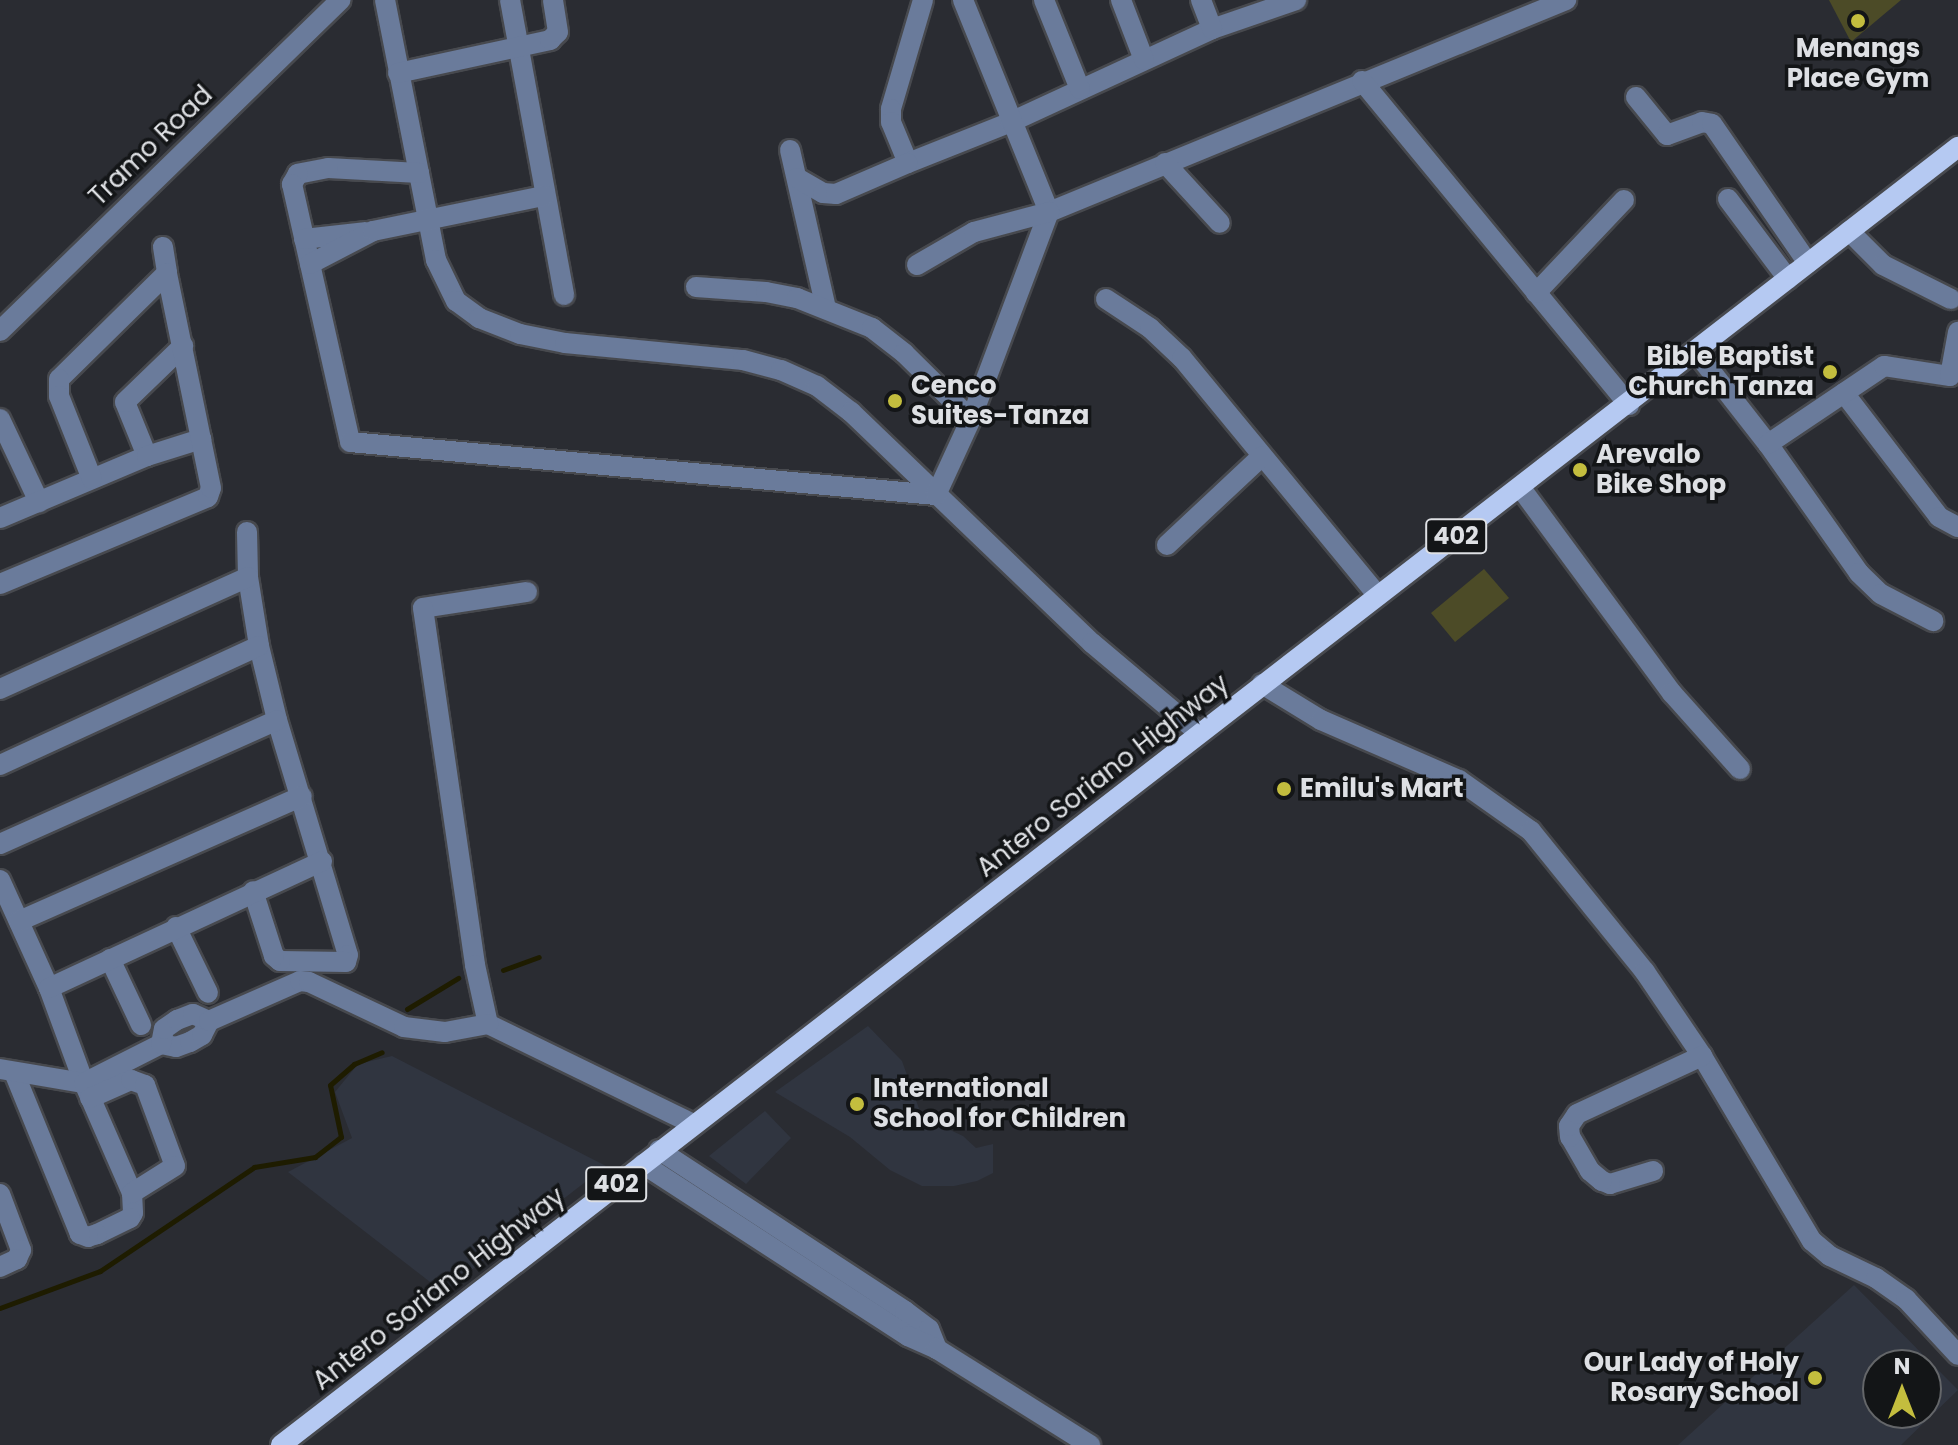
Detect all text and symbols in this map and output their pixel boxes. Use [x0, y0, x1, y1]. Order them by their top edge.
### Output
marker: Menangs Place Gym [1849, 12, 1867, 30]
place label: Menangs Place Gym [1787, 33, 1929, 94]
street label: Tramo Road [83, 79, 219, 213]
place label: Bible Baptist Church Tanza [1628, 341, 1814, 402]
marker: Bible Baptist Church Tanza [1821, 363, 1839, 381]
place label: Cenco Suites-Tanza [911, 370, 1089, 432]
marker: Cenco Suites-Tanza [886, 392, 904, 410]
place label: Arevalo Bike Shop [1596, 439, 1726, 500]
marker: Arevalo Bike Shop [1571, 461, 1589, 479]
road number: 402 [1424, 516, 1488, 556]
street label: Antero Soriano Highway [971, 668, 1235, 884]
place label: Emilu's Mart [1300, 773, 1463, 805]
marker: Emilu's Mart [1275, 780, 1293, 798]
place label: International School for Children [873, 1073, 1126, 1134]
marker: International School for Children [848, 1095, 866, 1113]
road number: 402 [584, 1164, 648, 1204]
street label: Antero Soriano Highway [307, 1181, 571, 1397]
place label: Our Lady of Holy Rosary School [1584, 1347, 1799, 1408]
north arrow [1862, 1349, 1942, 1429]
text: N [1894, 1351, 1910, 1382]
marker: Our Lady of Holy Rosary School [1806, 1369, 1824, 1387]

